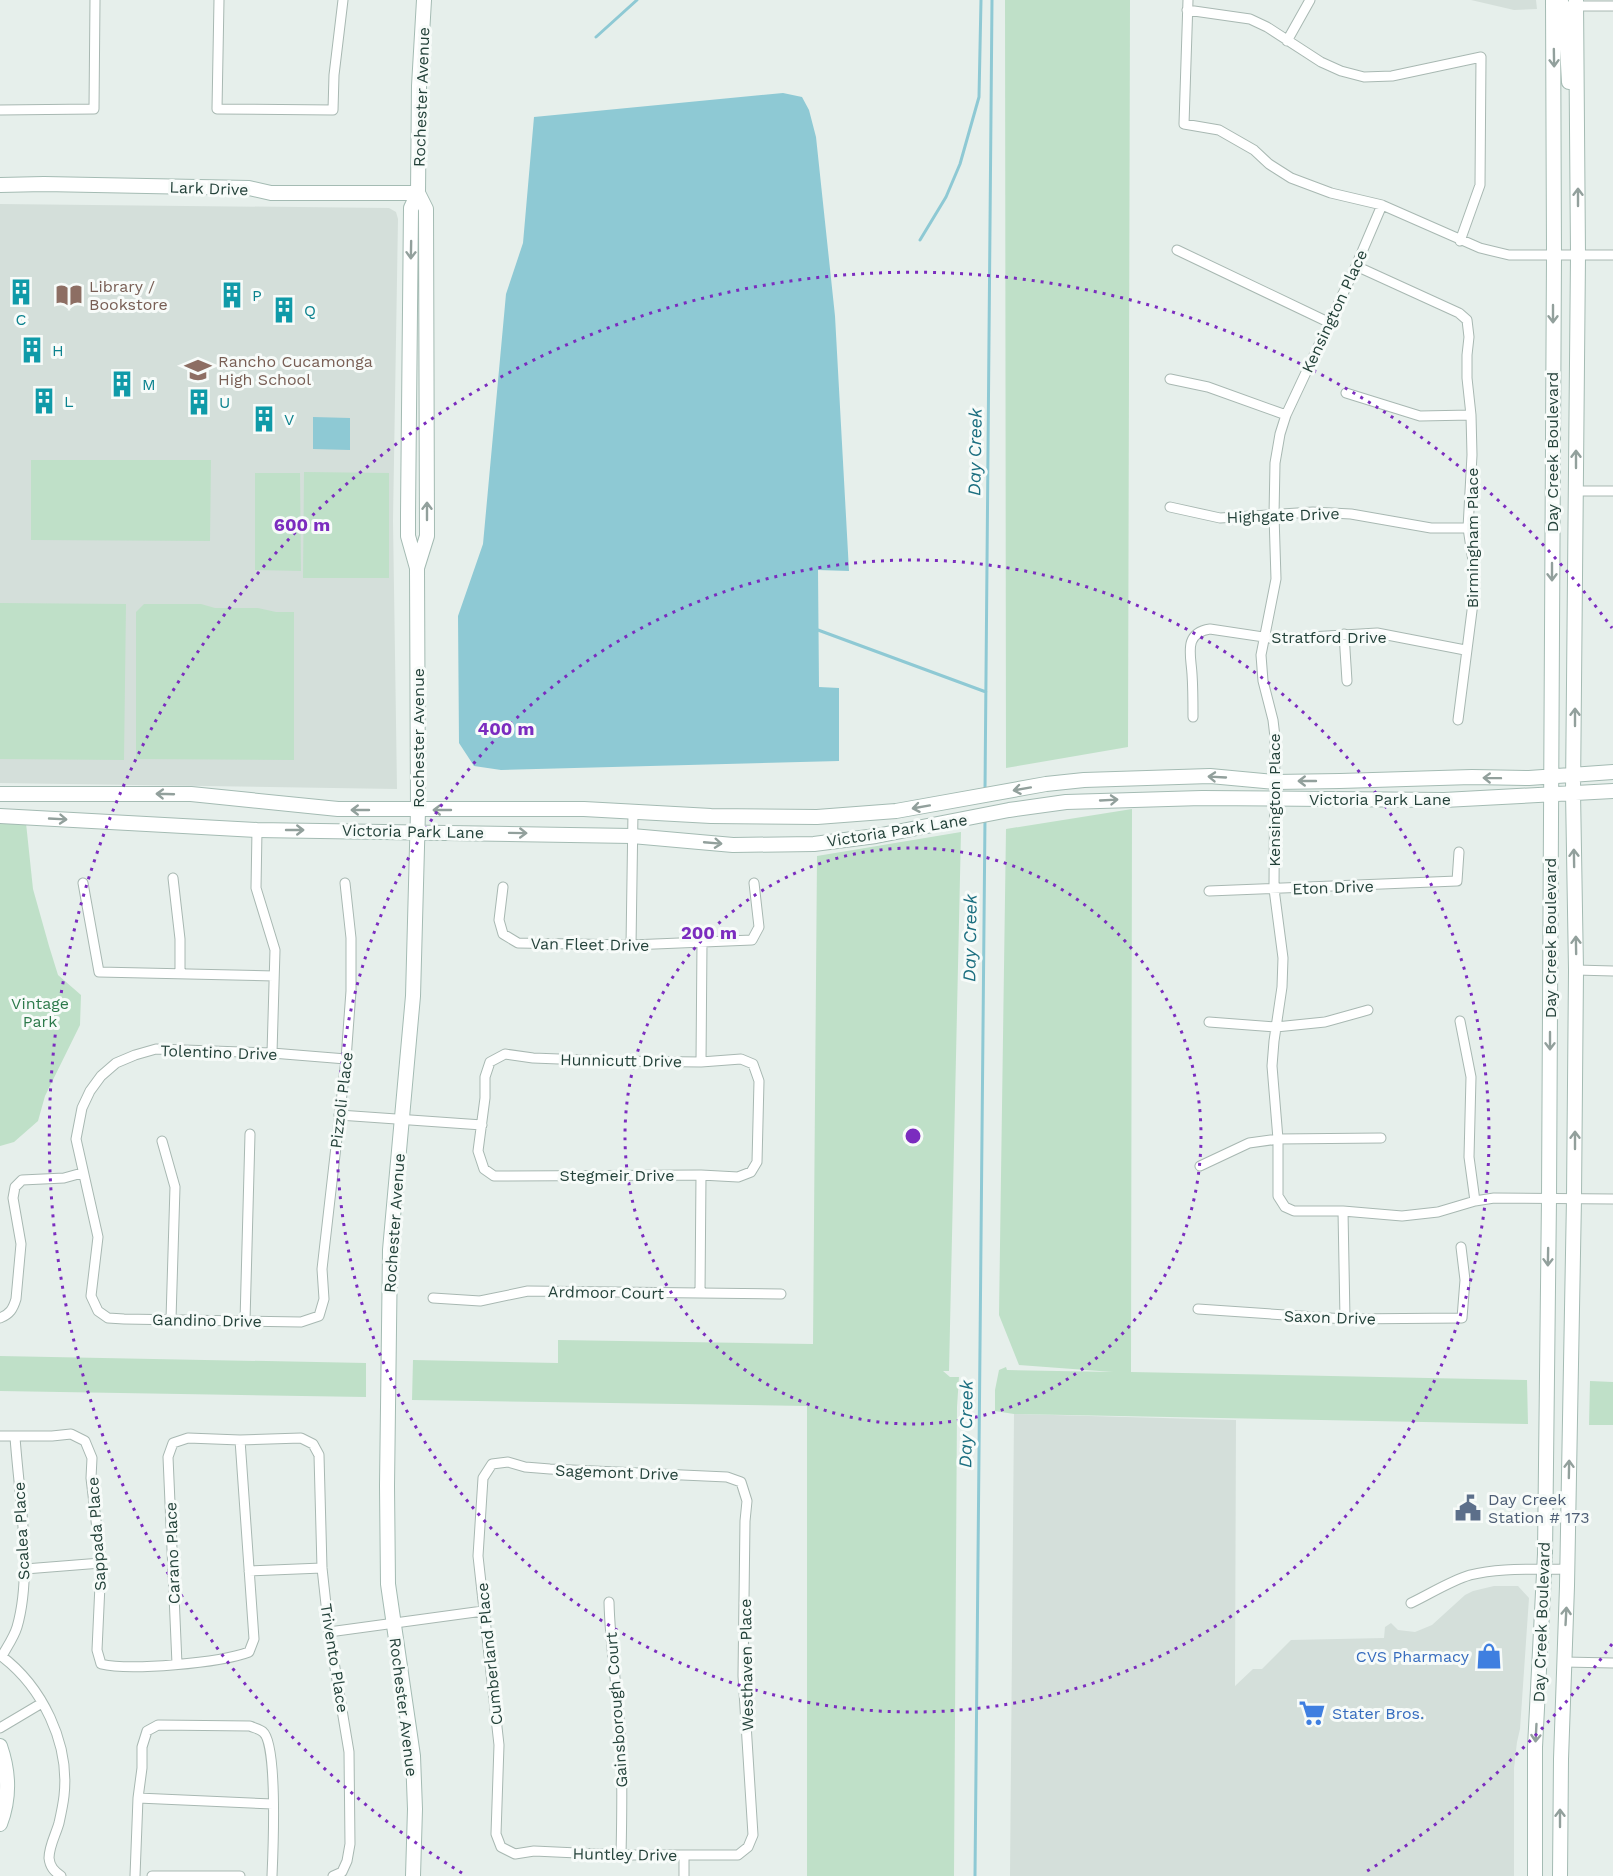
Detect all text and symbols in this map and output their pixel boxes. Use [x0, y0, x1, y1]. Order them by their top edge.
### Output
street label: Rochester Avenue [410, 27, 433, 167]
one-way arrow [1548, 48, 1560, 68]
street label: Lark Drive [169, 178, 249, 199]
one-way arrow [1572, 187, 1584, 207]
one-way arrow [405, 240, 417, 260]
street label: Kensington Place [1298, 247, 1371, 376]
building icon: C [6, 277, 36, 307]
place label: Library / Bookstore [89, 277, 168, 314]
library icon: Library / Bookstore [54, 280, 84, 310]
building icon: P [217, 280, 247, 310]
place label: P [252, 286, 262, 305]
building icon: Q [269, 295, 299, 325]
place label: Q [304, 301, 316, 320]
one-way arrow [1547, 303, 1559, 323]
place label: C [16, 310, 27, 329]
building icon: H [17, 335, 47, 365]
place label: H [52, 341, 64, 360]
place label: Rancho Cucamonga High School [218, 352, 373, 389]
school or university icon: Rancho Cucamonga High School [183, 355, 213, 385]
building icon: M [107, 369, 137, 399]
street label: Day Creek Boulevard [1543, 372, 1562, 532]
place label: M [142, 375, 156, 394]
building icon: L [29, 386, 59, 416]
building icon: U [184, 387, 214, 417]
place label: L [64, 392, 74, 411]
place label: U [219, 393, 230, 412]
building icon: V [249, 404, 279, 434]
water label: Day Creek [963, 407, 986, 496]
place label: V [284, 410, 294, 429]
one-way arrow [1570, 450, 1582, 470]
street label: Birmingham Place [1463, 468, 1482, 608]
one-way arrow [421, 502, 433, 522]
street label: Highgate Drive [1226, 504, 1340, 527]
text: 600 m [274, 514, 330, 535]
one-way arrow [1546, 561, 1557, 581]
street label: Stratford Drive [1271, 628, 1387, 647]
street label: Rochester Avenue [409, 668, 428, 808]
one-way arrow [1569, 707, 1581, 727]
text: 400 m [478, 718, 534, 739]
street label: Kensington Place [1265, 733, 1284, 867]
one-way arrow [1207, 771, 1227, 782]
one-way arrow [1482, 772, 1502, 784]
one-way arrow [1298, 776, 1318, 787]
one-way arrow [1013, 783, 1033, 794]
one-way arrow [156, 788, 176, 799]
street label: Victoria Park Lane [1309, 790, 1451, 809]
one-way arrow [1098, 794, 1118, 805]
one-way arrow [912, 802, 932, 813]
one-way arrow [350, 804, 370, 816]
one-way arrow [433, 804, 453, 816]
street label: Victoria Park Lane [825, 810, 969, 851]
one-way arrow [48, 814, 68, 825]
street label: Victoria Park Lane [342, 821, 484, 842]
one-way arrow [285, 824, 305, 836]
one-way arrow [508, 827, 528, 839]
one-way arrow [702, 838, 722, 849]
one-way arrow [1568, 848, 1580, 868]
street label: Day Creek Boulevard [1541, 858, 1560, 1018]
street label: Eton Drive [1292, 877, 1374, 898]
water label: Day Creek [958, 893, 981, 982]
text: 200 m [681, 922, 737, 943]
street label: Van Fleet Drive [530, 934, 649, 955]
one-way arrow [1570, 935, 1581, 955]
park label: Vintage Park [11, 994, 69, 1031]
one-way arrow [1544, 1031, 1556, 1051]
street label: Tolentino Drive [160, 1041, 278, 1064]
street label: Hunnicutt Drive [560, 1050, 682, 1071]
street label: Pizzoli Place [326, 1051, 357, 1149]
centre of rings [903, 1126, 923, 1146]
one-way arrow [1569, 1130, 1581, 1150]
street label: Rochester Avenue [380, 1153, 409, 1294]
street label: Stegmeir Drive [560, 1166, 674, 1185]
one-way arrow [1542, 1246, 1554, 1266]
street label: Ardmoor Court [548, 1282, 665, 1303]
street label: Saxon Drive [1284, 1306, 1376, 1329]
street label: Gandino Drive [152, 1310, 262, 1331]
water label: Day Creek [954, 1379, 977, 1468]
one-way arrow [1563, 1459, 1575, 1479]
street label: Sagemont Drive [555, 1461, 679, 1484]
street label: Sappada Place [83, 1476, 110, 1592]
street label: Scalea Place [9, 1481, 34, 1581]
place label: Day Creek Station # 173 [1488, 1490, 1590, 1527]
public building icon: Day Creek Station # 173 [1453, 1493, 1483, 1523]
street label: Carano Place [161, 1502, 184, 1604]
street label: Day Creek Boulevard [1529, 1541, 1554, 1703]
street label: Cumberland Place [473, 1582, 506, 1726]
street label: Westhaven Place [736, 1598, 757, 1732]
street label: Trivento Place [316, 1602, 353, 1714]
one-way arrow [1560, 1606, 1571, 1626]
street label: Gainsborough Court [602, 1631, 631, 1788]
street label: Rochester Avenue [386, 1636, 421, 1778]
shop icon: CVS Pharmacy [1474, 1641, 1504, 1671]
place label: CVS Pharmacy [1356, 1647, 1470, 1666]
supermarket icon: Stater Bros. [1297, 1698, 1327, 1728]
place label: Stater Bros. [1332, 1704, 1424, 1723]
one-way arrow [1531, 1722, 1542, 1742]
one-way arrow [1554, 1808, 1566, 1828]
street label: Huntley Drive [572, 1844, 678, 1865]

